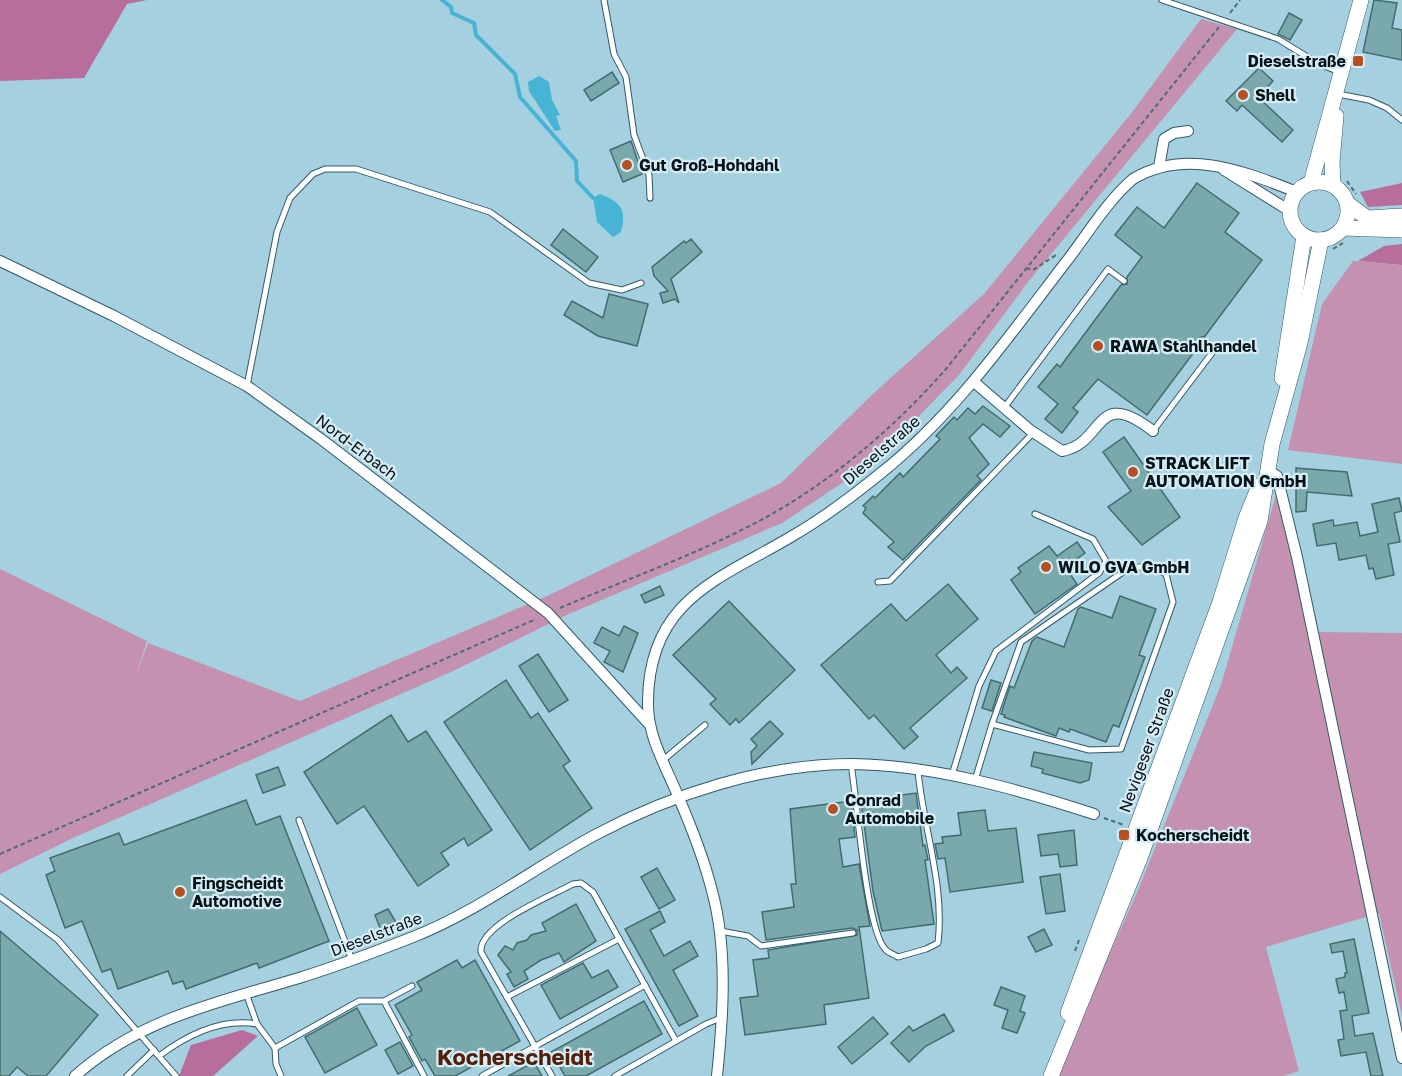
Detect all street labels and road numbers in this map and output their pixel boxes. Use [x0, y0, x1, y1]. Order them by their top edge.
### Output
street label: Nord-Erbach [312, 410, 402, 484]
street label: Dieselstraße [838, 411, 924, 489]
street label: Nevigeser Straße [1114, 685, 1178, 815]
street label: Dieselstraße [328, 907, 424, 961]

